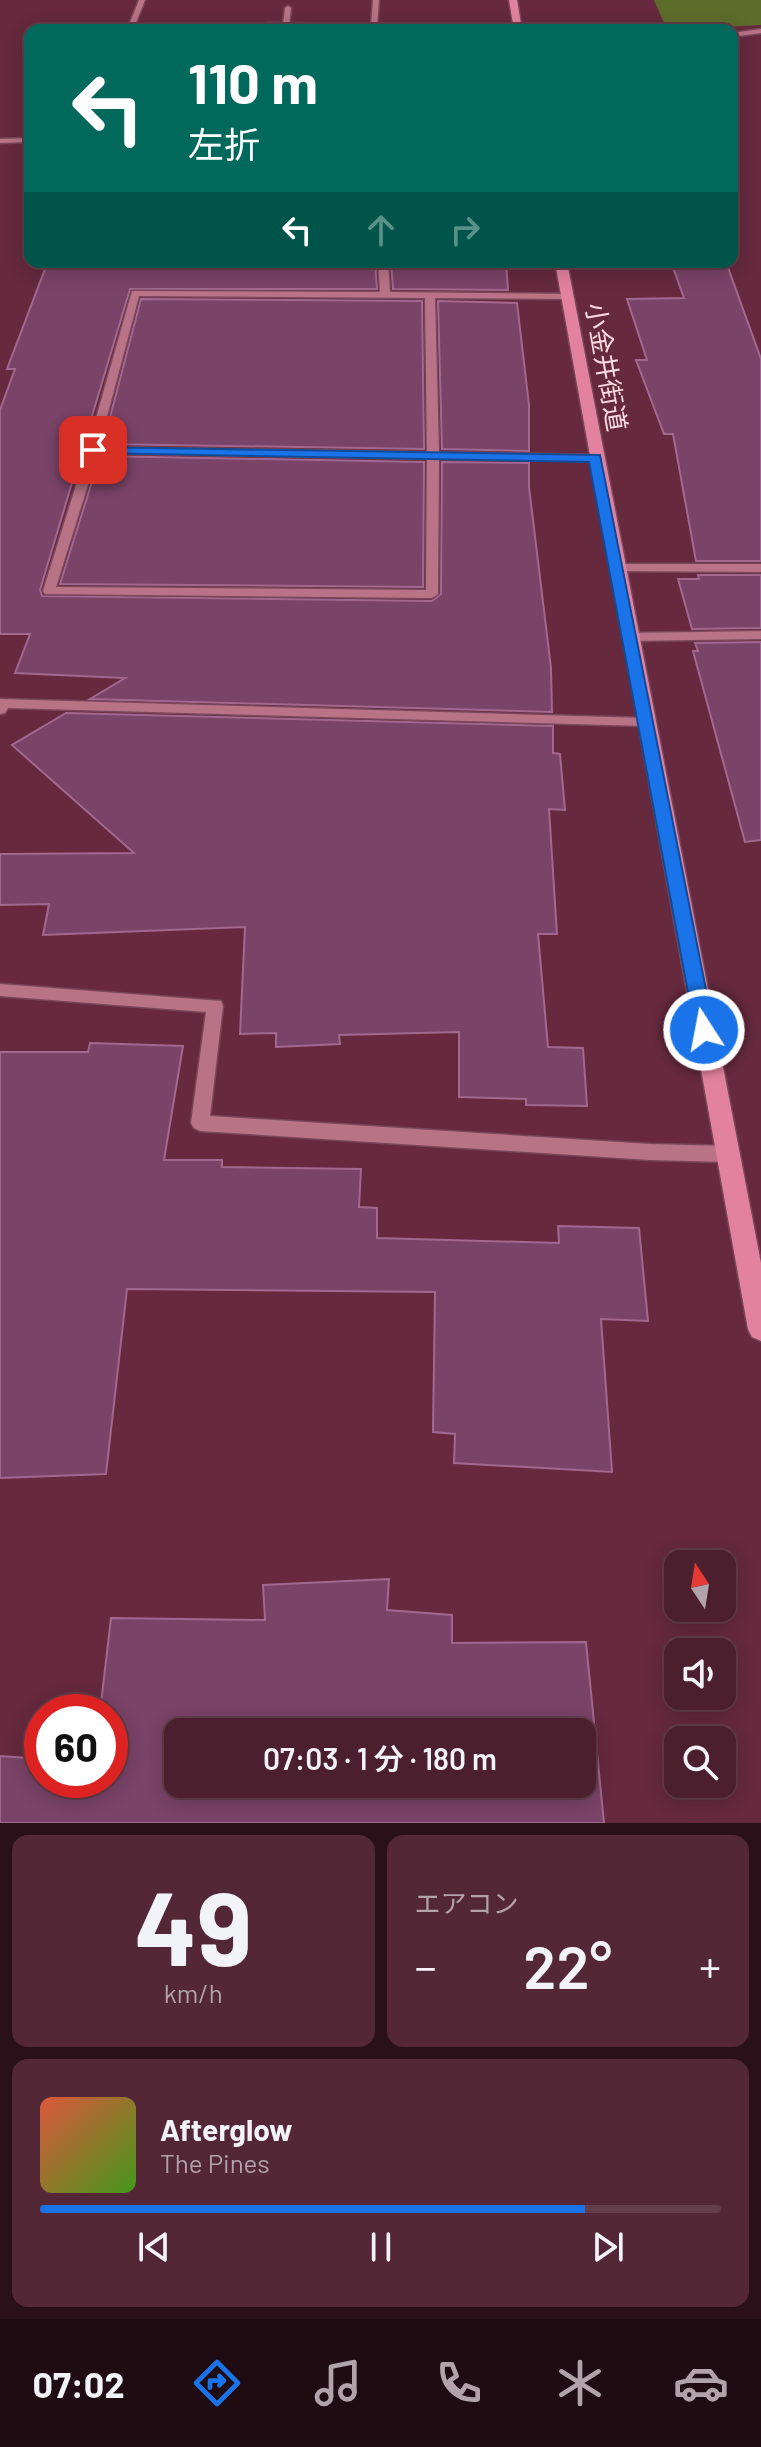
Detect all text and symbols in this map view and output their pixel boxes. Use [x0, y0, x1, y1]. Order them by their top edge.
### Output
text: 110 m [188, 48, 318, 115]
icon: left [56, 56, 160, 160]
text: 左折 [188, 122, 260, 165]
icon: left [275, 208, 319, 252]
icon: ahead [359, 208, 403, 252]
icon: right [443, 208, 487, 252]
street label: 小金井街道 [581, 300, 634, 433]
pin [59, 416, 127, 484]
icon: arrive [71, 428, 115, 472]
position arrow [662, 988, 746, 1072]
north arrow [664, 1550, 736, 1622]
map controls [664, 1550, 736, 1798]
button: sound [664, 1638, 736, 1710]
speed limit sign: 60 [24, 1694, 128, 1798]
button: search [664, 1726, 736, 1798]
text: 07:03 · 1 分 · 180 m [263, 1740, 497, 1776]
text: 49 [134, 1862, 252, 1987]
text: エアコン [415, 1887, 519, 1918]
text: 22° [523, 1929, 612, 2001]
text: − [415, 1939, 437, 1992]
text: + [699, 1939, 721, 1992]
text: km/h [164, 1977, 223, 2008]
text: Afterglow [160, 2111, 293, 2147]
text: The Pines [160, 2147, 270, 2178]
icon: previous [132, 2225, 176, 2269]
icon: pause [359, 2225, 403, 2269]
icon: next [586, 2225, 630, 2269]
icon: directions [189, 2355, 245, 2411]
icon: music [310, 2355, 366, 2411]
icon: phone [431, 2355, 487, 2411]
icon: climate [552, 2355, 608, 2411]
icon: car [673, 2355, 729, 2411]
text: 07:02 [32, 2362, 125, 2405]

